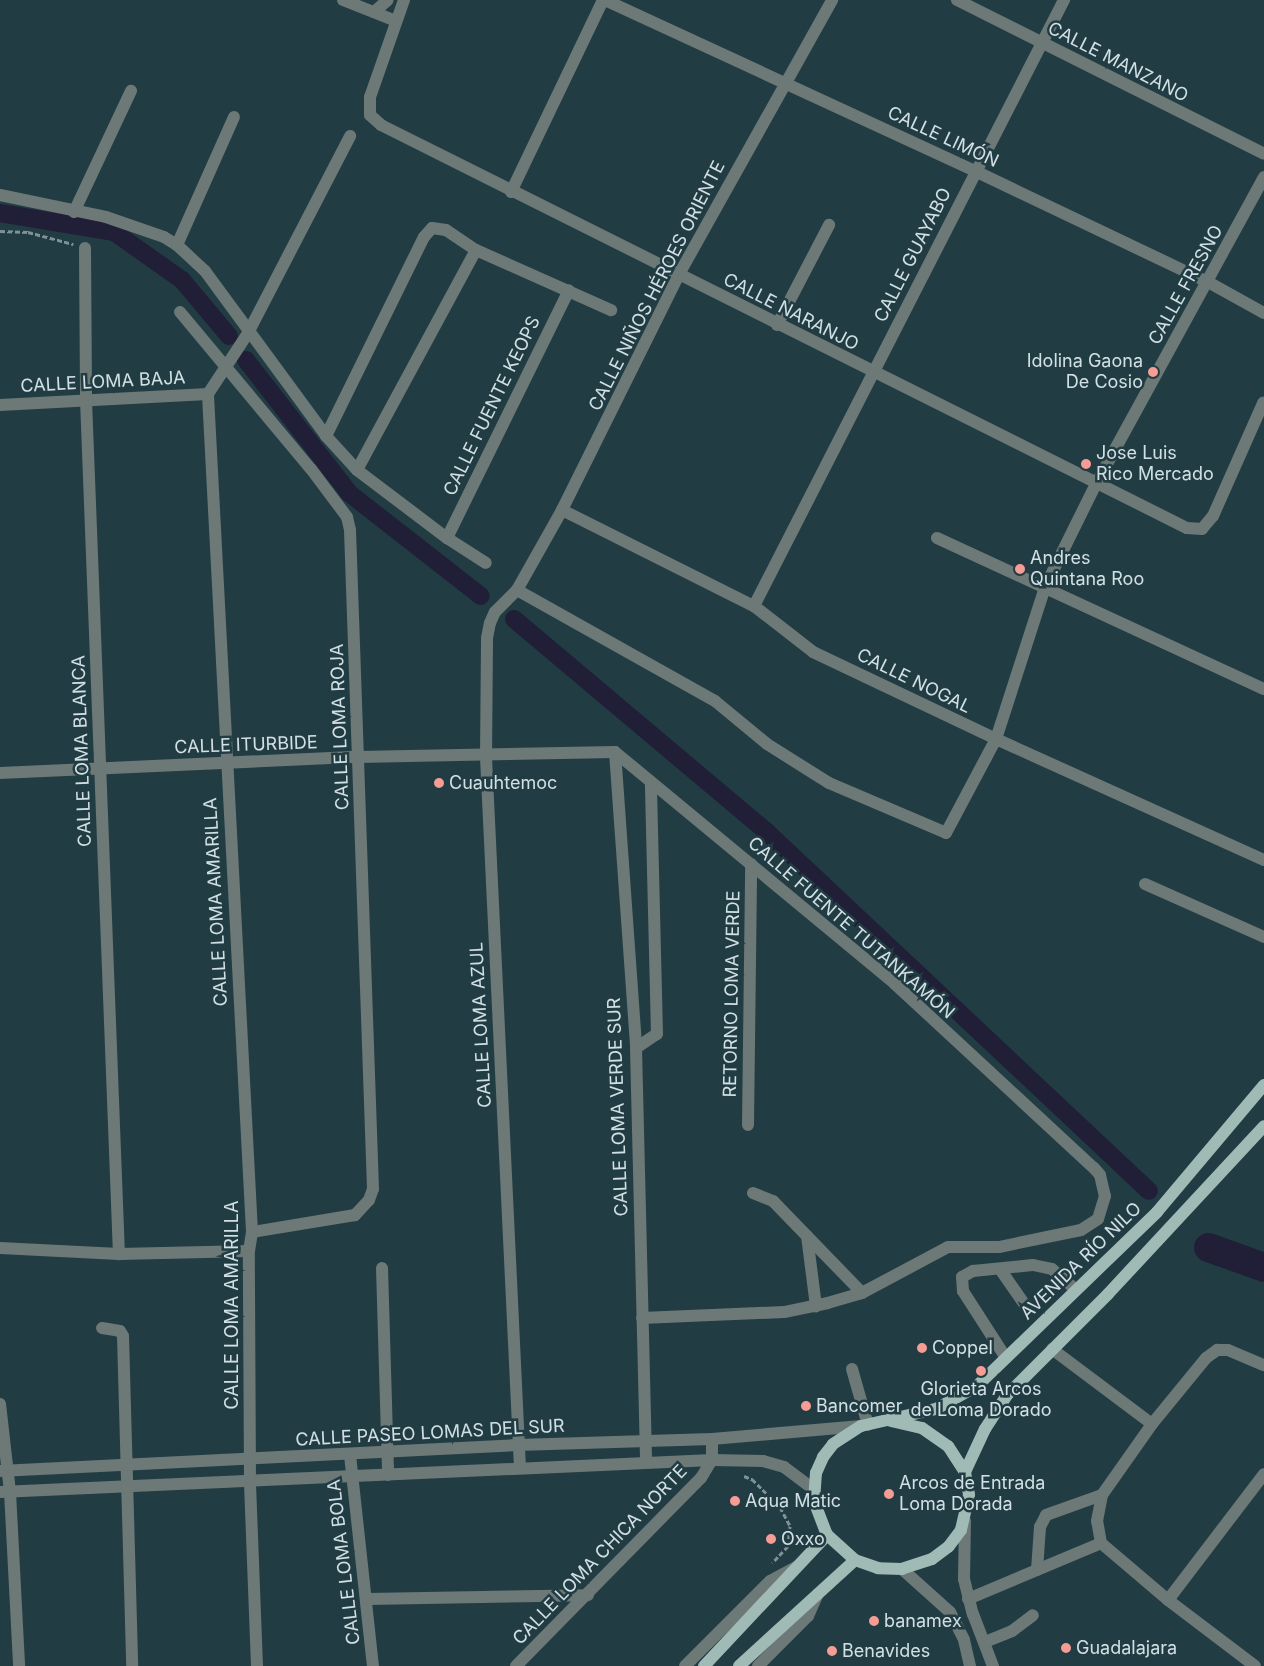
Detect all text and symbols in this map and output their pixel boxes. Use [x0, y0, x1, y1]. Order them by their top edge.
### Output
street label: CALLE MANZANO [1044, 17, 1192, 107]
street label: CALLE LIMÓN [884, 102, 1002, 172]
street label: CALLE NIÑOS HÉROES ORIENTE [584, 157, 730, 415]
street label: CALLE GUAYABO [870, 184, 956, 326]
street label: CALLE FRESNO [1144, 221, 1228, 349]
street label: CALLE NARANJO [720, 269, 862, 355]
street label: CALLE FUENTE KEOPS [439, 313, 545, 499]
place label: Idolina Gaona De Cosio [1027, 351, 1143, 394]
marker: Idolina Gaona De Cosio [1147, 366, 1159, 378]
street label: CALLE LOMA BAJA [20, 367, 186, 397]
place label: Jose Luis Rico Mercado [1096, 443, 1214, 486]
marker: Jose Luis Rico Mercado [1080, 458, 1092, 470]
place label: Andres Quintana Roo [1030, 548, 1144, 590]
marker: Andres Quintana Roo [1014, 563, 1026, 575]
street label: CALLE LOMA ROJA [326, 644, 354, 810]
street label: CALLE NOGAL [853, 644, 975, 718]
street label: CALLE LOMA BLANCA [68, 655, 96, 847]
street label: CALLE ITURBIDE [174, 732, 318, 758]
place label: Cuauhtemoc [449, 772, 557, 794]
marker: Cuauhtemoc [433, 777, 445, 789]
street label: CALLE LOMA AMARILLA [200, 797, 232, 1007]
street label: CALLE FUENTE TUTANKAMÓN [743, 832, 959, 1024]
street label: RETORNO LOMA VERDE [719, 890, 745, 1098]
street label: CALLE LOMA AZUL [466, 942, 496, 1108]
street label: CALLE LOMA VERDE SUR [603, 997, 633, 1217]
street label: AVENIDA RÍO NILO [1016, 1198, 1146, 1324]
street label: CALLE LOMA AMARILLA [221, 1201, 243, 1409]
place label: Coppel [932, 1337, 993, 1359]
marker: Coppel [916, 1342, 928, 1354]
marker: Glorieta Arcos de Loma Dorado [975, 1365, 987, 1377]
place label: Glorieta Arcos de Loma Dorado [911, 1379, 1051, 1422]
place label: Bancomer [816, 1395, 903, 1417]
marker: Bancomer [800, 1400, 812, 1412]
street label: CALLE PASEO LOMAS DEL SUR [295, 1415, 565, 1451]
street label: CALLE LOMA CHICA NORTE [508, 1461, 692, 1649]
place label: Arcos de Entrada Loma Dorada [899, 1473, 1045, 1516]
street label: CALLE LOMA BOLA [323, 1478, 365, 1646]
marker: Arcos de Entrada Loma Dorada [883, 1488, 895, 1500]
place label: Aqua Matic [745, 1490, 841, 1512]
marker: Aqua Matic [729, 1495, 741, 1507]
place label: Oxxo [781, 1528, 825, 1550]
marker: Oxxo [765, 1533, 777, 1545]
place label: banamex [884, 1610, 962, 1632]
marker: banamex [868, 1615, 880, 1627]
place label: Guadalajara [1076, 1637, 1177, 1659]
place label: Benavides [842, 1640, 930, 1662]
marker: Guadalajara [1060, 1642, 1072, 1654]
marker: Benavides [826, 1645, 838, 1657]

